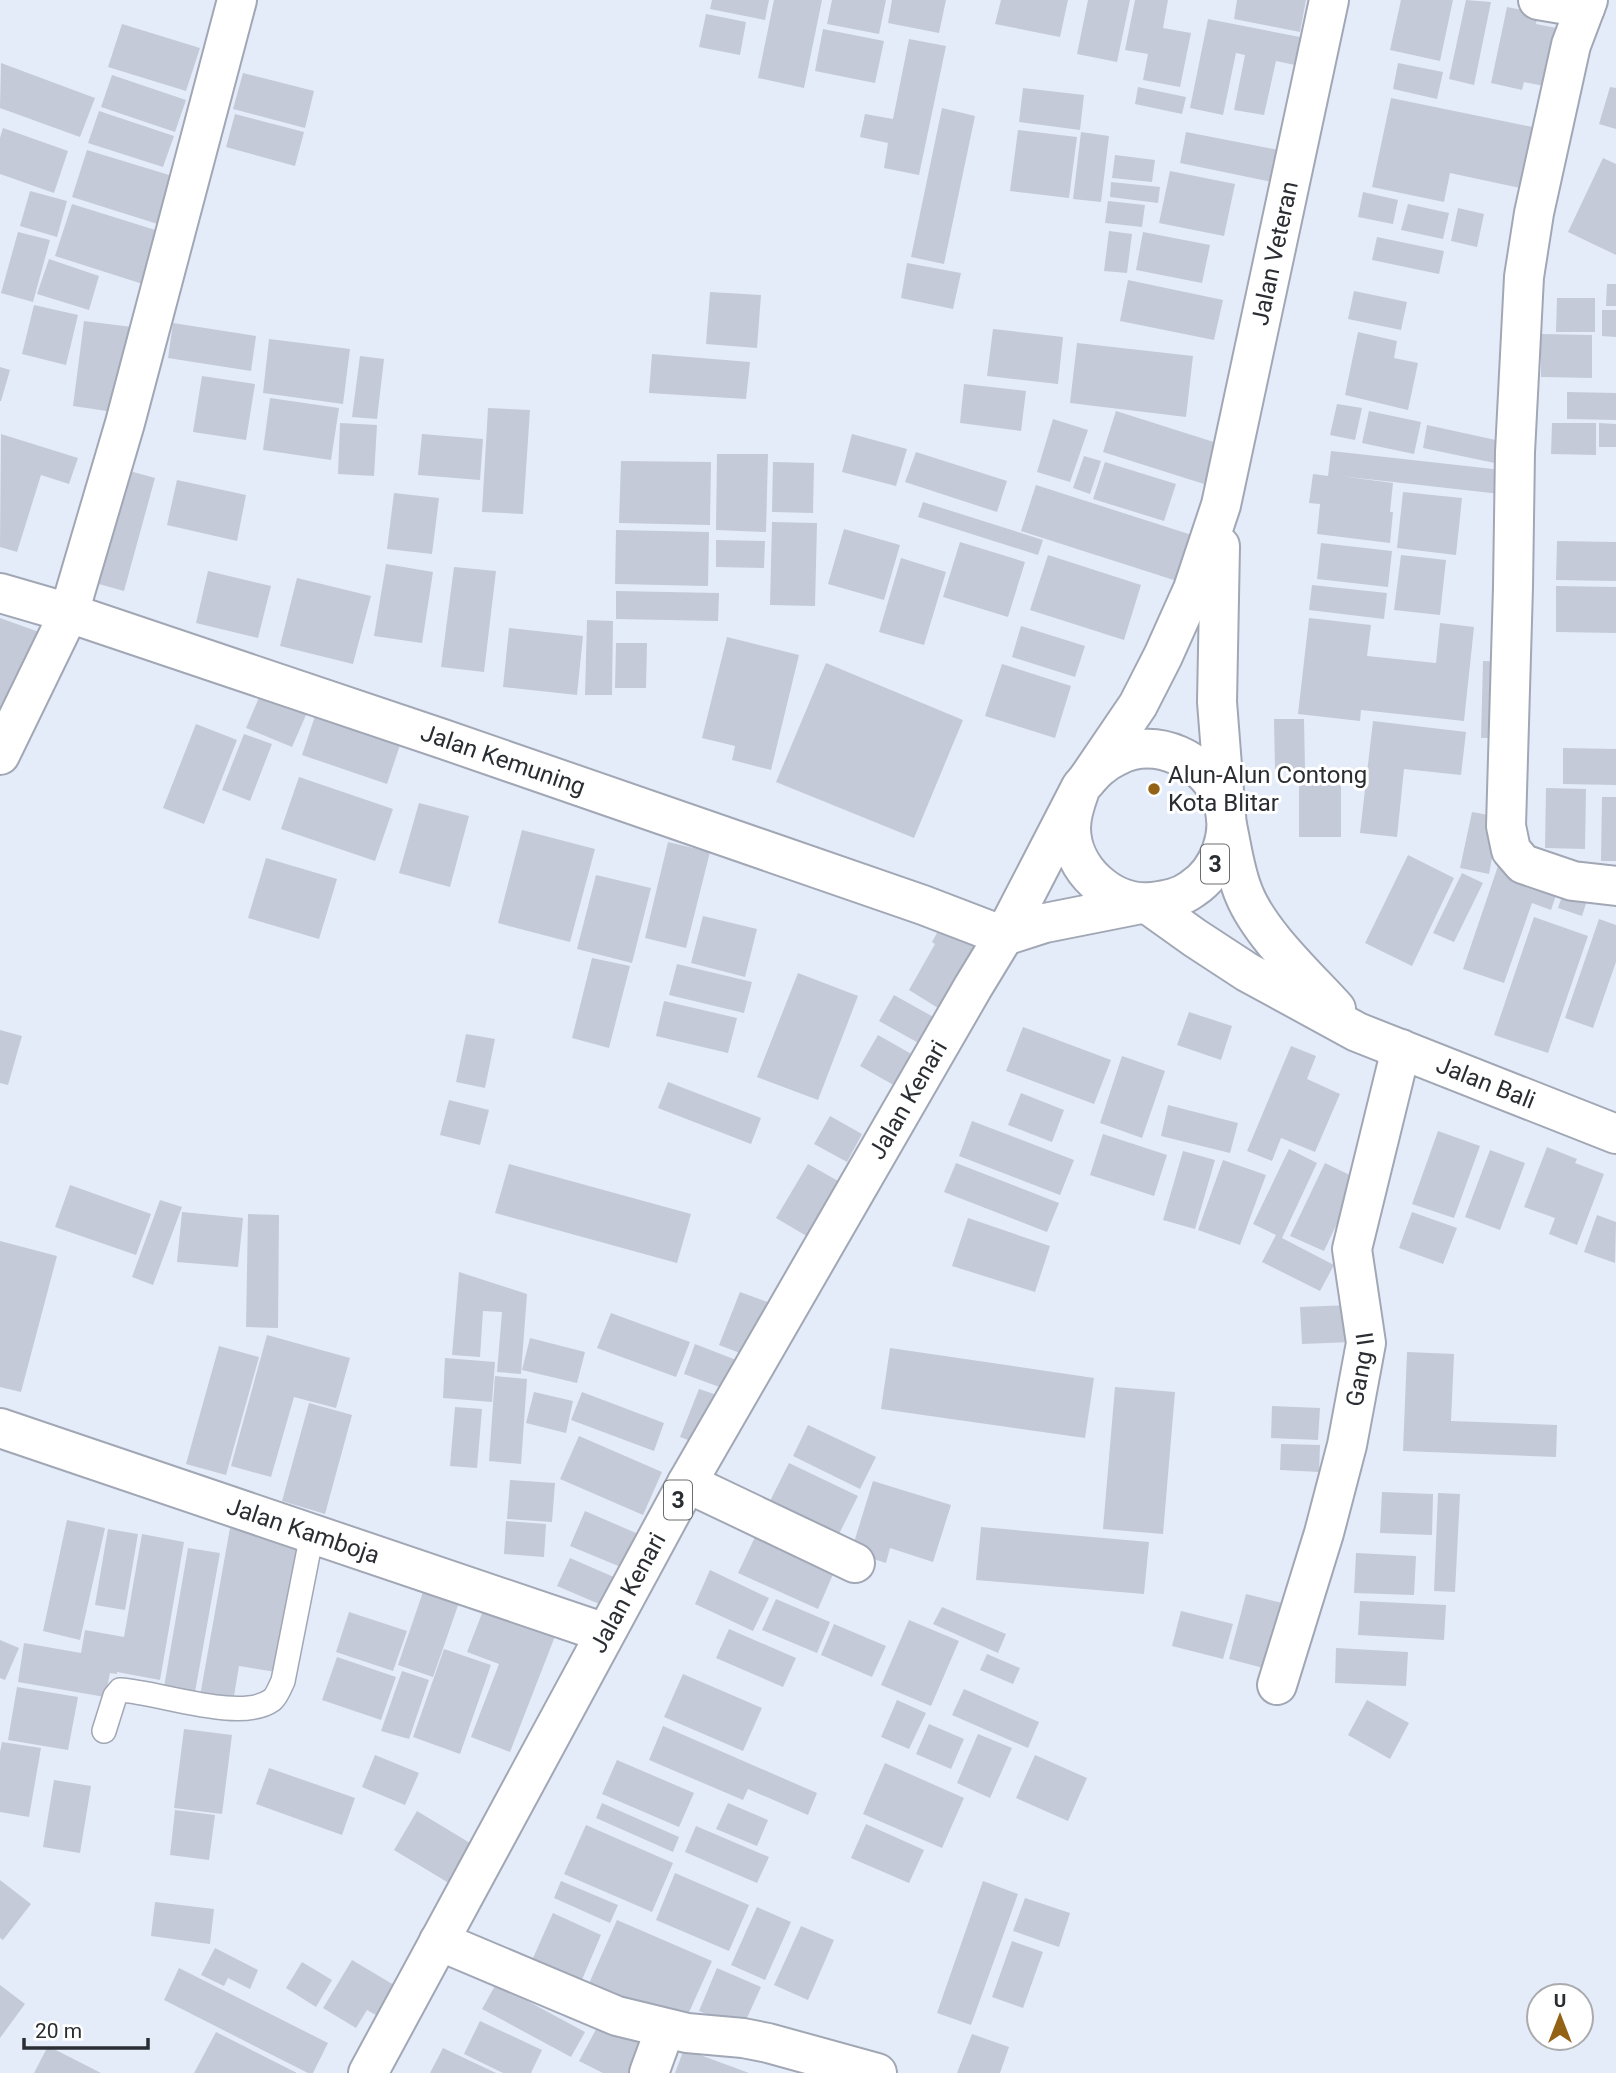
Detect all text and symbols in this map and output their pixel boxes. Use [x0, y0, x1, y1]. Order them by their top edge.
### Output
street label: Jalan Veteran [1246, 179, 1304, 328]
street label: Jalan Kemuning [417, 719, 589, 801]
place label: Alun-Alun Contong Kota Blitar [1168, 761, 1367, 817]
marker: Alun-Alun Contong Kota Blitar [1146, 781, 1162, 797]
road number: 3 [1201, 844, 1229, 884]
street label: Jalan Kenari [863, 1036, 953, 1164]
street label: Jalan Bali [1432, 1051, 1539, 1115]
street label: Gang II [1340, 1330, 1380, 1409]
road number: 3 [664, 1480, 692, 1520]
street label: Jalan Kamboja [223, 1492, 383, 1570]
street label: Jalan Kenari [584, 1528, 671, 1658]
north arrow [1525, 1982, 1595, 2052]
text: U [1554, 1989, 1566, 2012]
scale bar [24, 2007, 149, 2050]
text: 20 m [35, 2019, 82, 2043]

